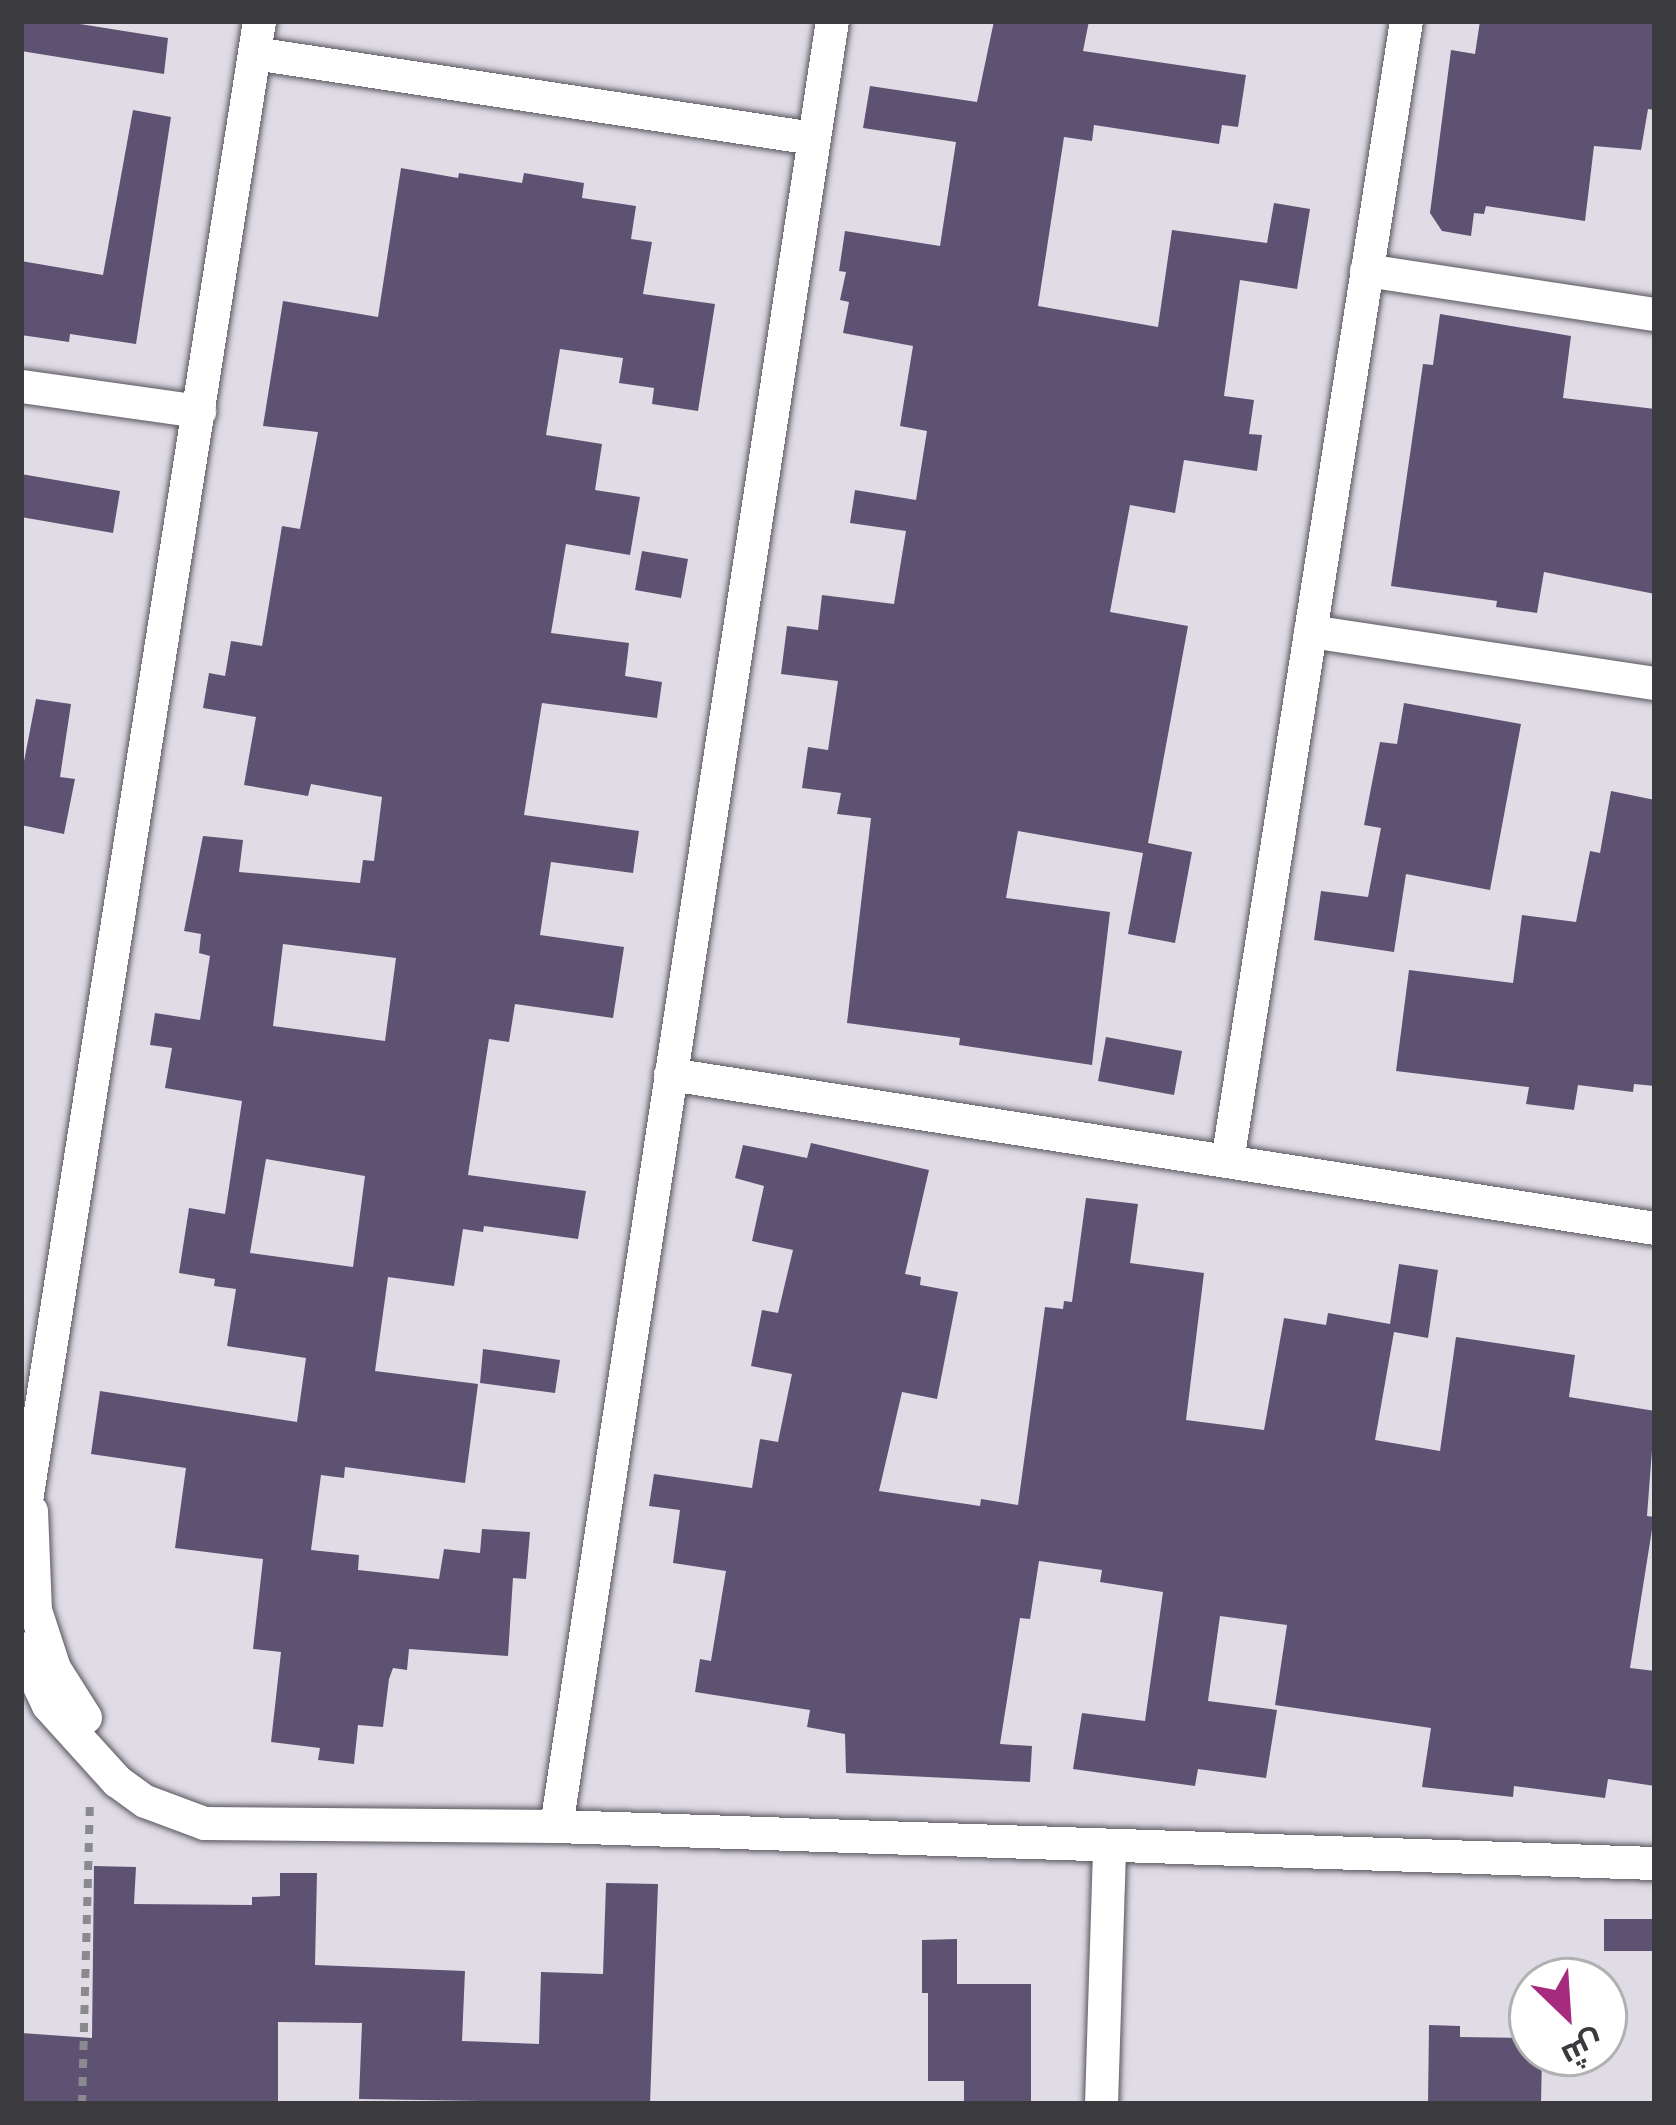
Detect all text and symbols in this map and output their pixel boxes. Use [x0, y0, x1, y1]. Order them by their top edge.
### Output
north arrow [1508, 1957, 1628, 2077]
text: ش [1554, 2019, 1610, 2075]

